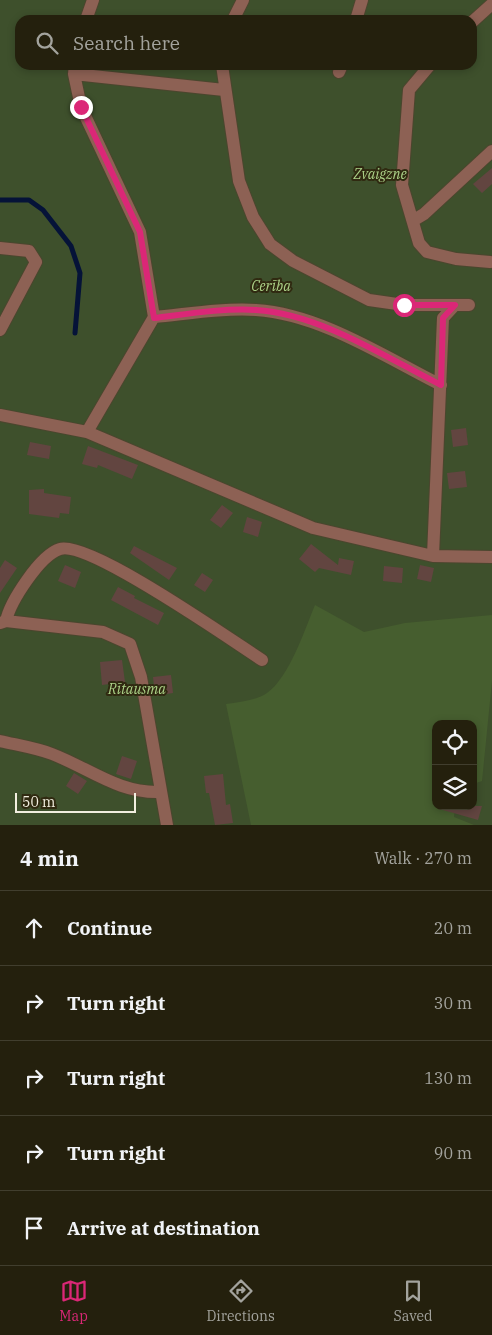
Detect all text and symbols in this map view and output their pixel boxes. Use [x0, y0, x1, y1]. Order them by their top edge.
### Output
search box [15, 15, 477, 70]
icon: search [33, 29, 61, 57]
text: Search here [73, 31, 180, 55]
route end [70, 96, 93, 119]
park label: Zvaigzne [352, 165, 407, 183]
park label: Cerība [251, 277, 291, 295]
route start [393, 294, 416, 317]
park label: Rītausma [107, 680, 166, 698]
map controls [432, 720, 477, 810]
button: locate [432, 720, 477, 765]
button: layers [432, 765, 477, 810]
scale bar [15, 790, 136, 813]
text: 50 m [22, 793, 55, 811]
text: 4 min [20, 844, 79, 872]
text: Walk · 270 m [374, 848, 472, 868]
icon: ahead [20, 914, 48, 942]
text: Continue [67, 916, 152, 940]
text: 20 m [434, 918, 472, 938]
icon: right [20, 989, 48, 1017]
text: Turn right [67, 991, 165, 1015]
text: 30 m [434, 993, 472, 1013]
icon: right [20, 1064, 48, 1092]
text: Turn right [67, 1066, 165, 1090]
text: 130 m [424, 1068, 472, 1088]
icon: right [20, 1139, 48, 1167]
text: Turn right [67, 1141, 165, 1165]
text: 90 m [434, 1143, 472, 1163]
icon: arrive [20, 1214, 48, 1242]
text: Arrive at destination [67, 1216, 260, 1240]
tab: Map [59, 1277, 88, 1325]
tab: Directions [206, 1277, 275, 1325]
tab: Saved [393, 1277, 433, 1325]

